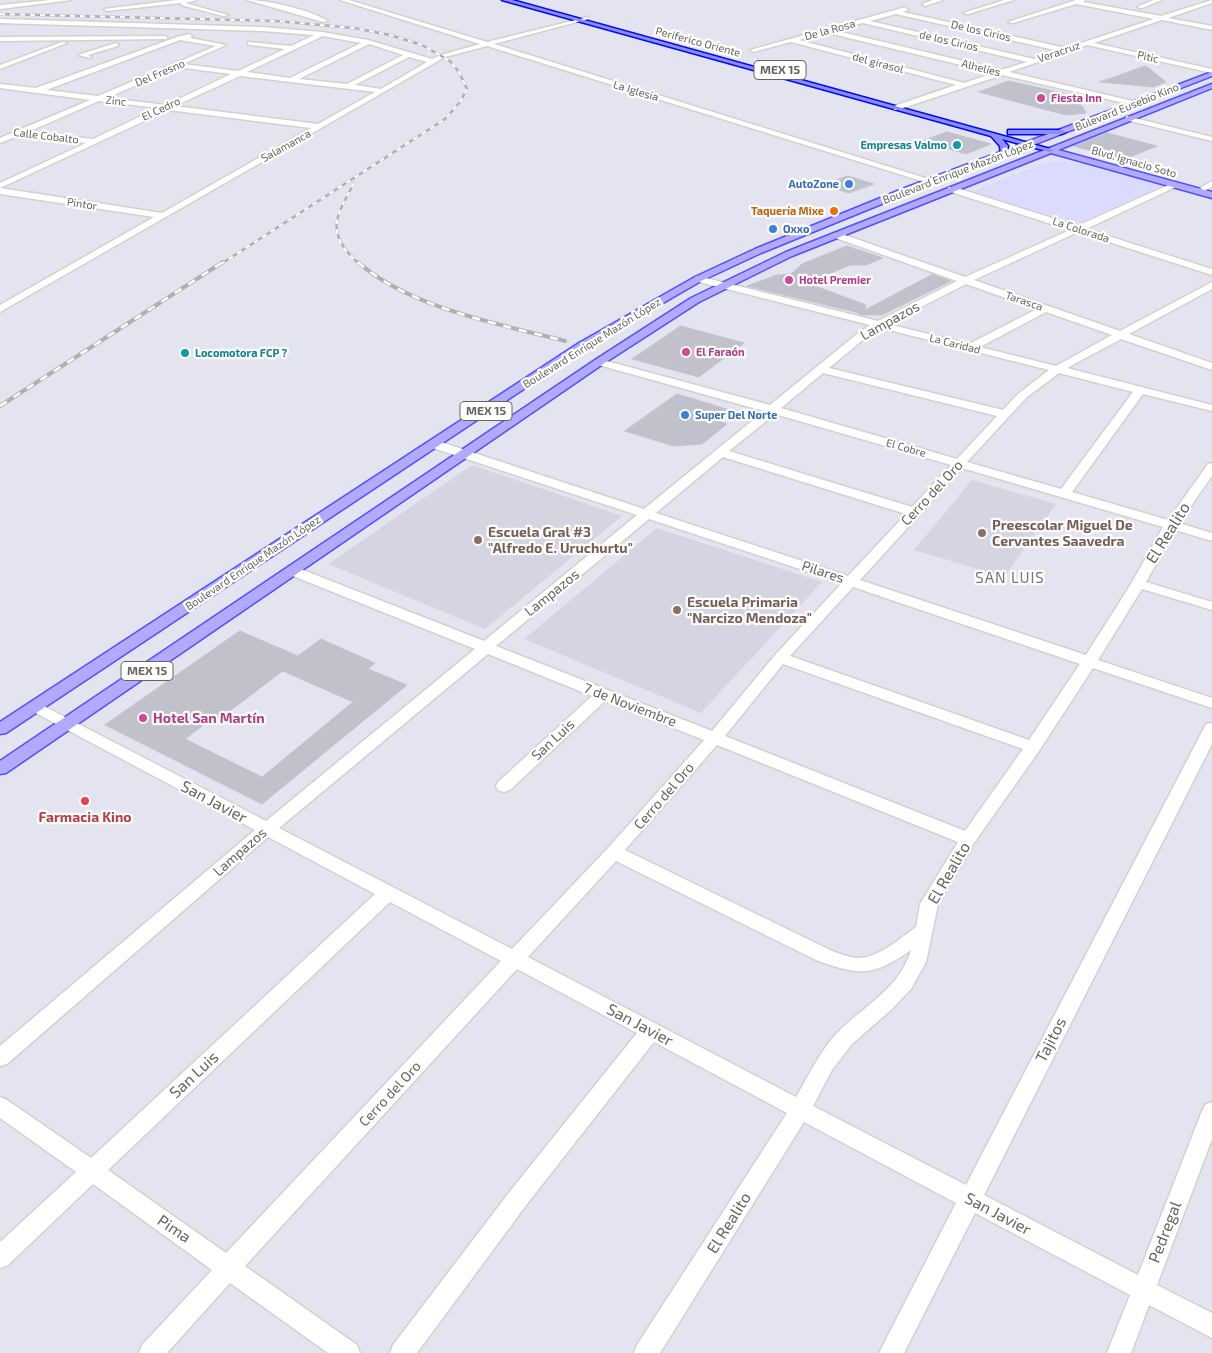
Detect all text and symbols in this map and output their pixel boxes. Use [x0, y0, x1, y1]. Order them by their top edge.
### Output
street label: De la Rosa [803, 17, 857, 43]
street label: De los Cirios [950, 18, 1012, 44]
street label: Periferico Oriente [654, 24, 742, 60]
street label: de los Cirios [918, 28, 980, 54]
street label: Veracruz [1036, 39, 1082, 65]
street label: Pitic [1136, 48, 1160, 66]
street label: del girasol [851, 50, 905, 76]
street label: Del Fresno [133, 57, 187, 89]
street label: Alhelíes [960, 57, 1002, 79]
road number: MEX 15 [754, 60, 806, 80]
street label: La Iglesia [612, 78, 660, 104]
street label: Bulevard Eusebio Kino [1073, 80, 1181, 134]
place label: Fiesta Inn [1051, 91, 1102, 105]
marker: Fiesta Inn [1035, 92, 1047, 104]
street label: Zinc [105, 93, 127, 109]
street label: El Cedro [140, 94, 182, 124]
street label: Calle Cobalto [13, 125, 79, 147]
street label: Salamanca [259, 127, 313, 165]
street label: Boulevard Enrique Mazón López [881, 137, 1035, 207]
place label: Empresas Valmo [860, 138, 947, 152]
marker: Empresas Valmo [951, 139, 963, 151]
street label: Blvd. Ignacio Soto [1090, 144, 1178, 180]
place label: AutoZone [789, 177, 839, 191]
marker: AutoZone [843, 178, 855, 190]
street label: Pintor [66, 195, 98, 213]
place label: Taquería Mixe [751, 204, 824, 218]
marker: Taquería Mixe [828, 205, 840, 217]
street label: La Colorada [1051, 215, 1111, 245]
place label: Oxxo [783, 222, 809, 236]
marker: Oxxo [767, 223, 779, 235]
place label: Hotel Premier [799, 273, 871, 287]
marker: Hotel Premier [783, 274, 795, 286]
street label: Tarasca [1003, 288, 1045, 314]
street label: Boulevard Enrique Mazón López [521, 295, 663, 391]
street label: Lampazos [857, 298, 923, 344]
street label: La Caridad [928, 331, 982, 357]
place label: El Faraón [696, 345, 745, 359]
place label: Locomotora FCP ? [195, 346, 287, 360]
marker: El Faraón [680, 346, 692, 358]
marker: Locomotora FCP ? [179, 347, 191, 359]
road number: MEX 15 [460, 402, 512, 421]
place label: Super Del Norte [695, 408, 777, 422]
marker: Super Del Norte [679, 409, 691, 421]
street label: El Cobre [885, 436, 927, 460]
street label: Cerro del Oro [897, 457, 967, 529]
street label: El Realito [1142, 499, 1194, 567]
street label: Boulevard Enrique Mazón López [183, 513, 323, 613]
place label: Preescolar Miguel De Cervantes Saavedra [992, 517, 1133, 550]
place label: Escuela Gral #3 "Alfredo E. Uruchurtu" [488, 524, 633, 556]
marker: Preescolar Miguel De Cervantes Saavedra [976, 527, 988, 539]
marker: Escuela Gral #3 "Alfredo E. Uruchurtu" [472, 534, 484, 546]
street label: Pilares [800, 557, 846, 587]
street label: Lampazos [521, 566, 583, 620]
district label: SAN LUIS [974, 569, 1046, 587]
place label: Escuela Primaria "Narcizo Mendoza" [687, 594, 812, 626]
marker: Escuela Primaria "Narcizo Mendoza" [671, 604, 683, 616]
road number: MEX 15 [121, 661, 173, 680]
street label: 7 de Noviembre [581, 680, 679, 730]
place label: Hotel San Martín [153, 710, 265, 726]
marker: Hotel San Martín [137, 712, 149, 724]
street label: San Luis [528, 716, 578, 764]
street label: Cerro del Oro [630, 759, 698, 833]
street label: San Javier [178, 777, 250, 827]
marker: Farmacia Kino [79, 795, 91, 807]
place label: Farmacia Kino [38, 809, 132, 825]
street label: Lampazos [210, 824, 270, 880]
street label: El Realito [924, 839, 974, 907]
street label: San Javier [604, 1000, 676, 1050]
street label: Tajitos [1032, 1014, 1070, 1066]
street label: San Luis [165, 1047, 223, 1103]
street label: Cerro del Oro [355, 1058, 425, 1130]
street label: El Realito [703, 1189, 755, 1257]
street label: San Javier [962, 1189, 1034, 1239]
street label: Pedregal [1145, 1199, 1185, 1265]
street label: Pima [154, 1211, 194, 1247]

